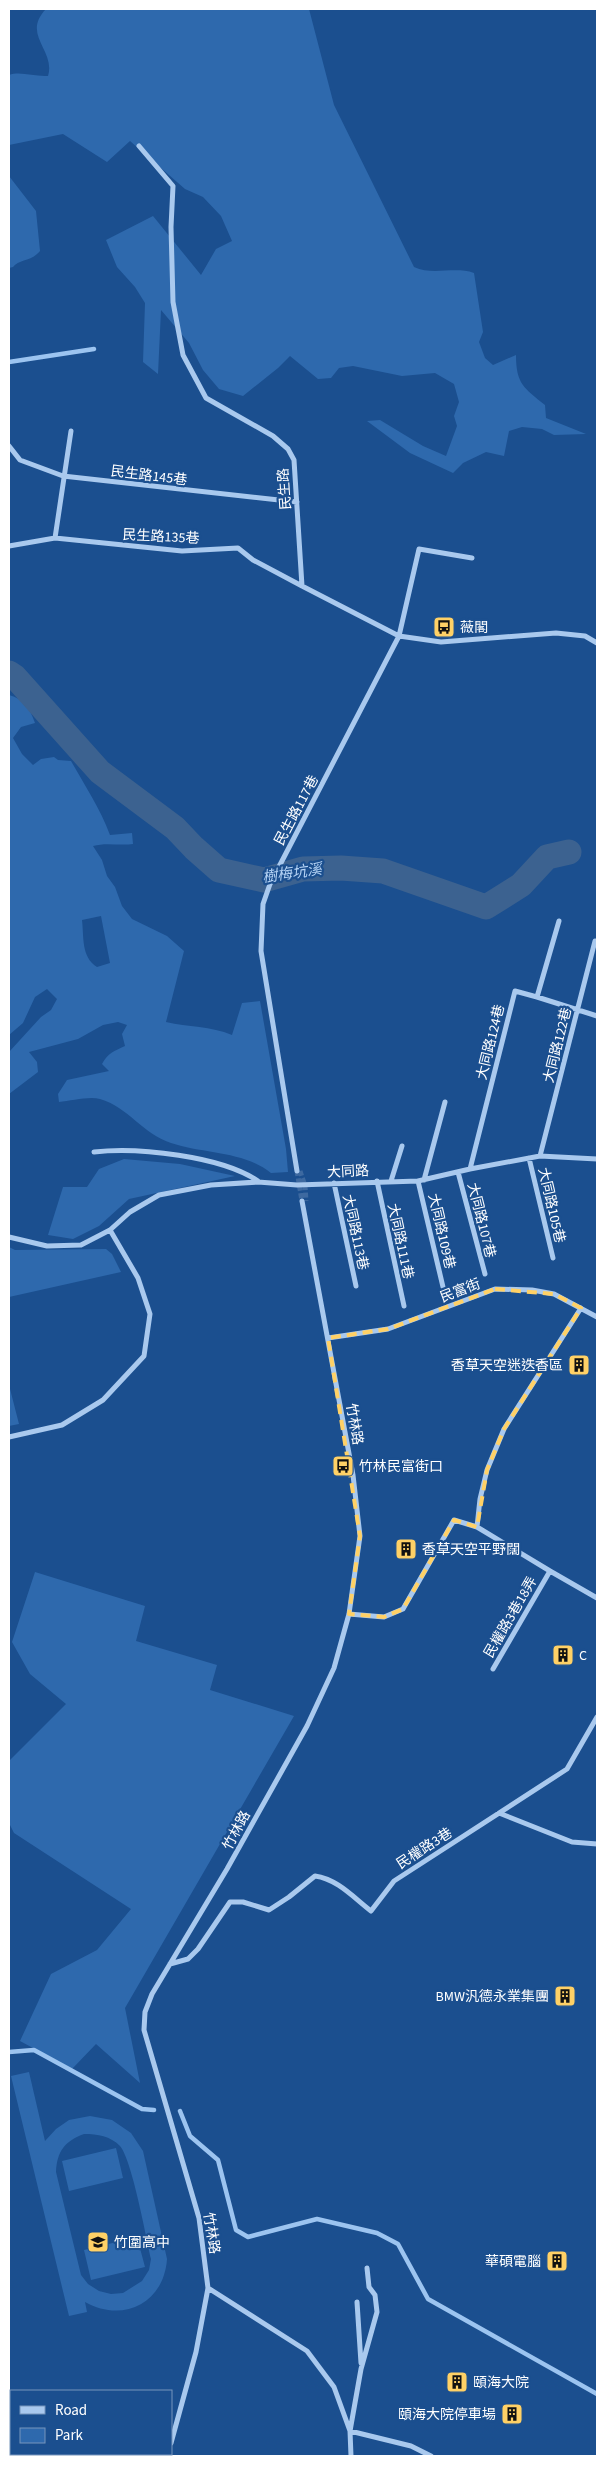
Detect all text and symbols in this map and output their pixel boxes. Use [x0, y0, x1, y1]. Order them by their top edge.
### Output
street label: 民生路145巷 [110, 461, 188, 491]
street label: 民生路 [274, 467, 296, 511]
street label: 民生路135巷 [122, 525, 200, 549]
bus stop icon: 薇閣 [432, 615, 456, 639]
place label: 薇閣 [460, 618, 488, 638]
street label: 民生路117巷 [270, 772, 324, 849]
water label: 樹梅坑溪 [261, 859, 325, 888]
street label: 大同路124巷 [472, 1003, 510, 1082]
street label: 大同路122巷 [539, 1006, 577, 1085]
street label: 大同路 [327, 1161, 370, 1183]
street label: 大同路105巷 [533, 1166, 569, 1245]
street label: 大同路107巷 [462, 1181, 500, 1260]
street label: 大同路109巷 [423, 1192, 459, 1271]
street label: 大同路113巷 [337, 1193, 373, 1272]
street label: 大同路111巷 [382, 1202, 418, 1281]
street label: 民富街 [437, 1274, 484, 1308]
building icon: 香草天空迷迭香區 [567, 1353, 591, 1377]
place label: 香草天空迷迭香區 [451, 1356, 563, 1376]
street label: 竹林路 [341, 1402, 368, 1447]
bus stop icon: 竹林民富街口 [331, 1454, 355, 1478]
place label: 竹林民富街口 [359, 1457, 443, 1477]
building icon: 香草天空平野闊 [394, 1537, 418, 1561]
place label: 香草天空平野闊 [422, 1540, 520, 1560]
street label: 民權路3巷18弄 [479, 1573, 542, 1662]
building icon: C [551, 1643, 575, 1667]
place label: C [579, 1646, 587, 1666]
street label: 竹林路 [218, 1807, 256, 1854]
street label: 民權路3巷 [393, 1823, 456, 1874]
building icon: BMW汎德永業集團 [553, 1984, 577, 2008]
place label: BMW汎德永業集團 [436, 1987, 549, 2007]
street label: 竹林路 [198, 2211, 224, 2255]
school or university icon: 竹圍高中 [86, 2230, 110, 2254]
place label: 竹圍高中 [114, 2233, 170, 2253]
building icon: 華碩電腦 [545, 2249, 569, 2273]
place label: 華碩電腦 [485, 2252, 541, 2272]
building icon: 頤海大院 [445, 2370, 469, 2394]
place label: 頤海大院 [473, 2373, 529, 2393]
legend [10, 2390, 172, 2455]
text: Road [55, 2400, 87, 2421]
building icon: 頤海大院停車場 [500, 2402, 524, 2426]
place label: 頤海大院停車場 [398, 2405, 496, 2425]
text: Park [55, 2425, 84, 2446]

